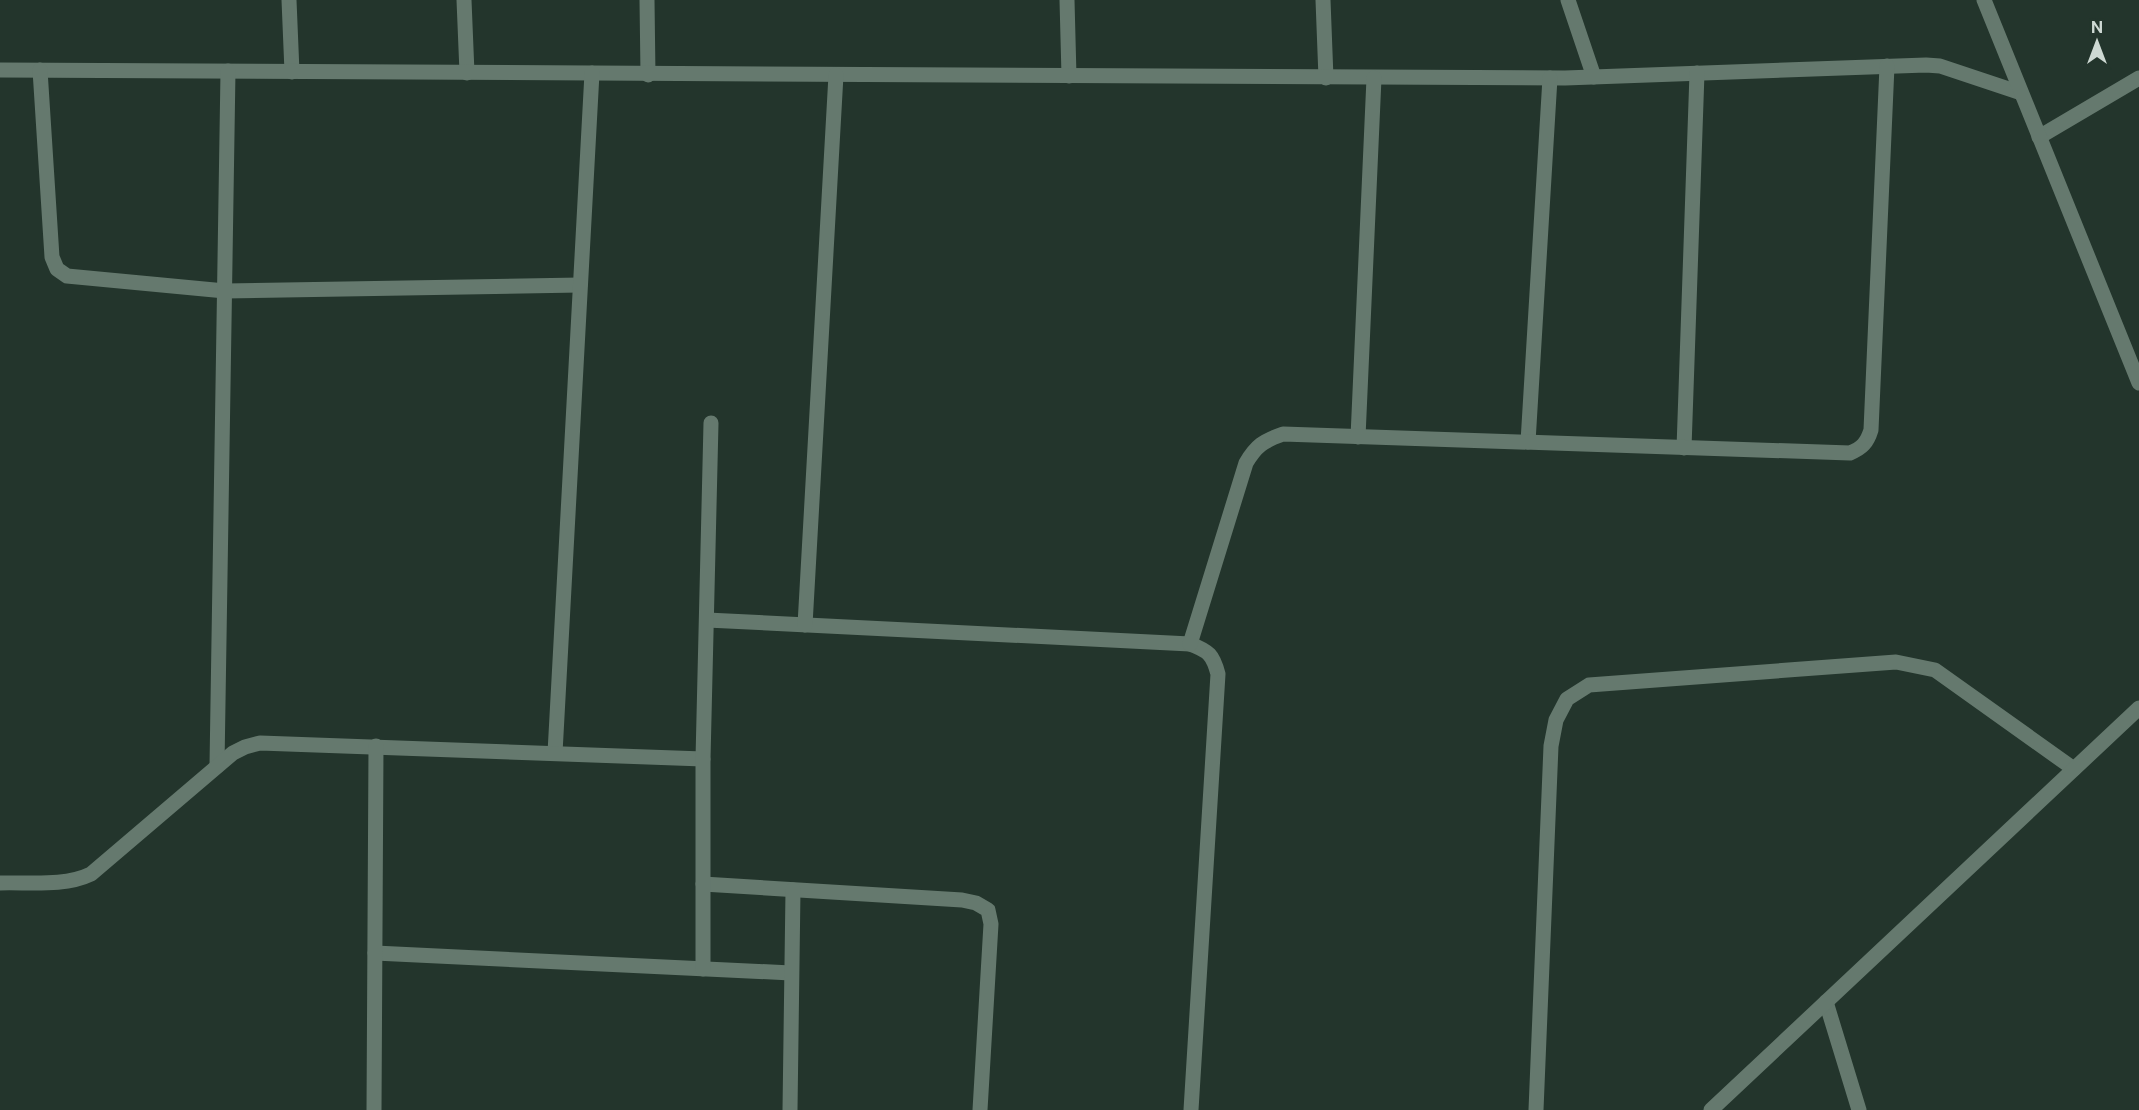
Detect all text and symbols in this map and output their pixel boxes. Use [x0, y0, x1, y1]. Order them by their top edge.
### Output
north arrow [2067, 12, 2127, 72]
text: N [2091, 18, 2103, 37]

